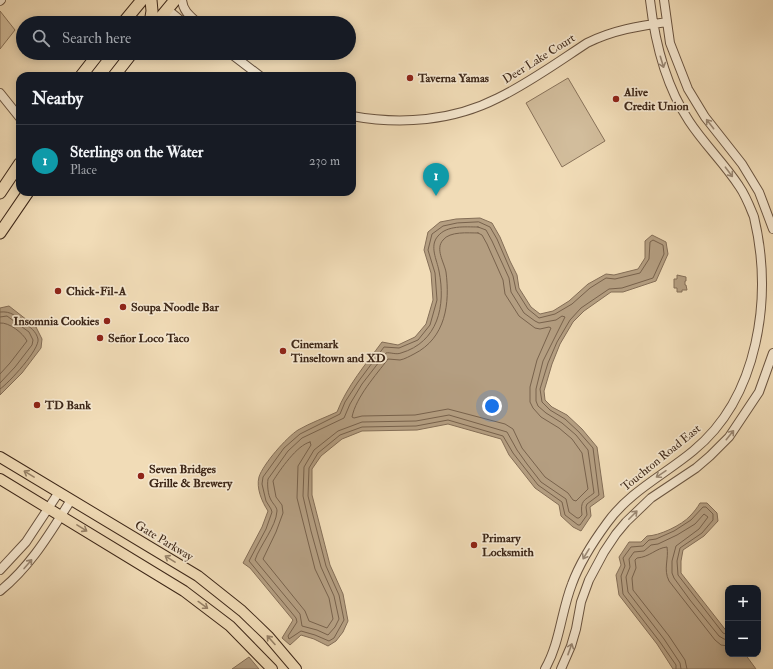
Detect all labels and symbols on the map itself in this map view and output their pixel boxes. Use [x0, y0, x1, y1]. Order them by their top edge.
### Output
street label: Deer Lake Court [500, 31, 578, 87]
one-way arrow [659, 55, 666, 68]
place label: Taverna Yamas [417, 71, 489, 86]
marker: Taverna Yamas [405, 73, 415, 83]
place label: Alive Credit Union [623, 85, 689, 114]
marker: Alive Credit Union [611, 94, 621, 104]
one-way arrow [706, 119, 715, 130]
pin: 1 [423, 163, 449, 196]
one-way arrow [725, 166, 733, 177]
place label: Chick-Fil-A [66, 284, 127, 299]
marker: Chick-Fil-A [53, 286, 63, 296]
place label: Soupa Noodle Bar [131, 300, 219, 315]
marker: Soupa Noodle Bar [118, 302, 128, 312]
place label: Insomnia Cookies [14, 314, 99, 329]
marker: Insomnia Cookies [102, 316, 112, 326]
place label: Señor Loco Taco [108, 331, 190, 346]
marker: Señor Loco Taco [95, 333, 105, 343]
place label: Cinemark Tinseltown and XD [290, 337, 386, 366]
marker: Cinemark Tinseltown and XD [278, 346, 288, 356]
your location [482, 396, 502, 416]
place label: TD Bank [44, 398, 91, 413]
marker: TD Bank [32, 400, 42, 410]
street label: Touchton Road East [618, 421, 704, 495]
one-way arrow [726, 429, 735, 440]
place label: Seven Bridges Grille & Brewery [149, 462, 233, 491]
one-way arrow [656, 469, 667, 478]
one-way arrow [23, 470, 35, 478]
marker: Seven Bridges Grille & Brewery [136, 471, 146, 481]
one-way arrow [628, 510, 638, 520]
street label: Gate Parkway [132, 518, 197, 565]
one-way arrow [76, 524, 87, 532]
place label: Primary Locksmith [482, 531, 534, 560]
marker: Primary Locksmith [469, 540, 479, 550]
one-way arrow [582, 548, 590, 560]
one-way arrow [164, 554, 175, 563]
one-way arrow [23, 559, 32, 569]
one-way arrow [198, 601, 209, 609]
one-way arrow [266, 634, 275, 645]
one-way arrow [566, 644, 574, 656]

